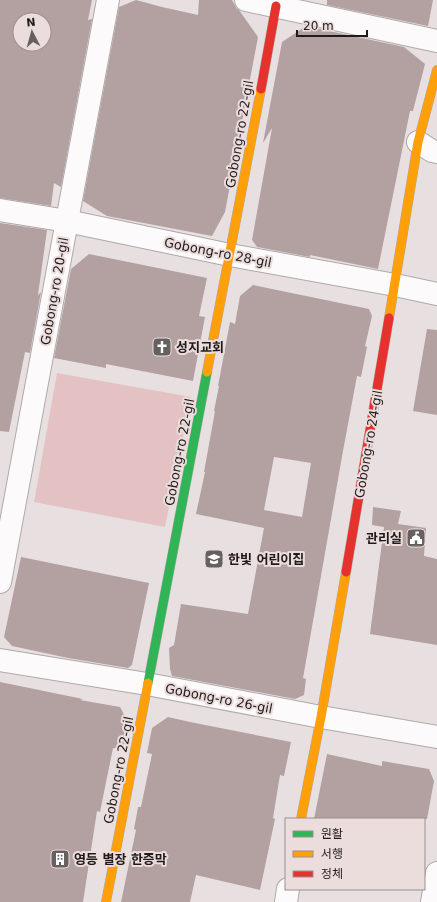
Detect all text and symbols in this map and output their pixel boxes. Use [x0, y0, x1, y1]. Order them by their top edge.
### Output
north arrow [12, 12, 52, 52]
scale bar [297, 12, 367, 38]
text: N [26, 16, 36, 29]
text: 20 m [303, 19, 334, 33]
street label: Gobong-ro 22-gil [223, 79, 256, 189]
street label: Gobong-ro 28-gil [163, 235, 273, 270]
street label: Gobong-ro 20-gil [38, 236, 71, 346]
church icon: 성지교회 [151, 336, 173, 358]
place label: 성지교회 [176, 340, 224, 355]
street label: Gobong-ro 24-gil [352, 389, 385, 499]
street label: Gobong-ro 22-gil [162, 397, 197, 507]
public building icon: 관리실 [405, 527, 427, 549]
place label: 관리실 [366, 531, 402, 546]
school or university icon: 한빛 어린이집 [203, 548, 225, 570]
place label: 한빛 어린이집 [228, 552, 304, 567]
street label: Gobong-ro 26-gil [164, 681, 274, 716]
street label: Gobong-ro 22-gil [101, 715, 136, 825]
legend [285, 818, 425, 890]
text: 원활 [321, 827, 343, 841]
text: 서행 [321, 847, 343, 861]
building icon: 영등 별장 한증막 [49, 848, 71, 870]
place label: 영등 별장 한증막 [74, 852, 167, 867]
text: 정체 [321, 867, 343, 881]

